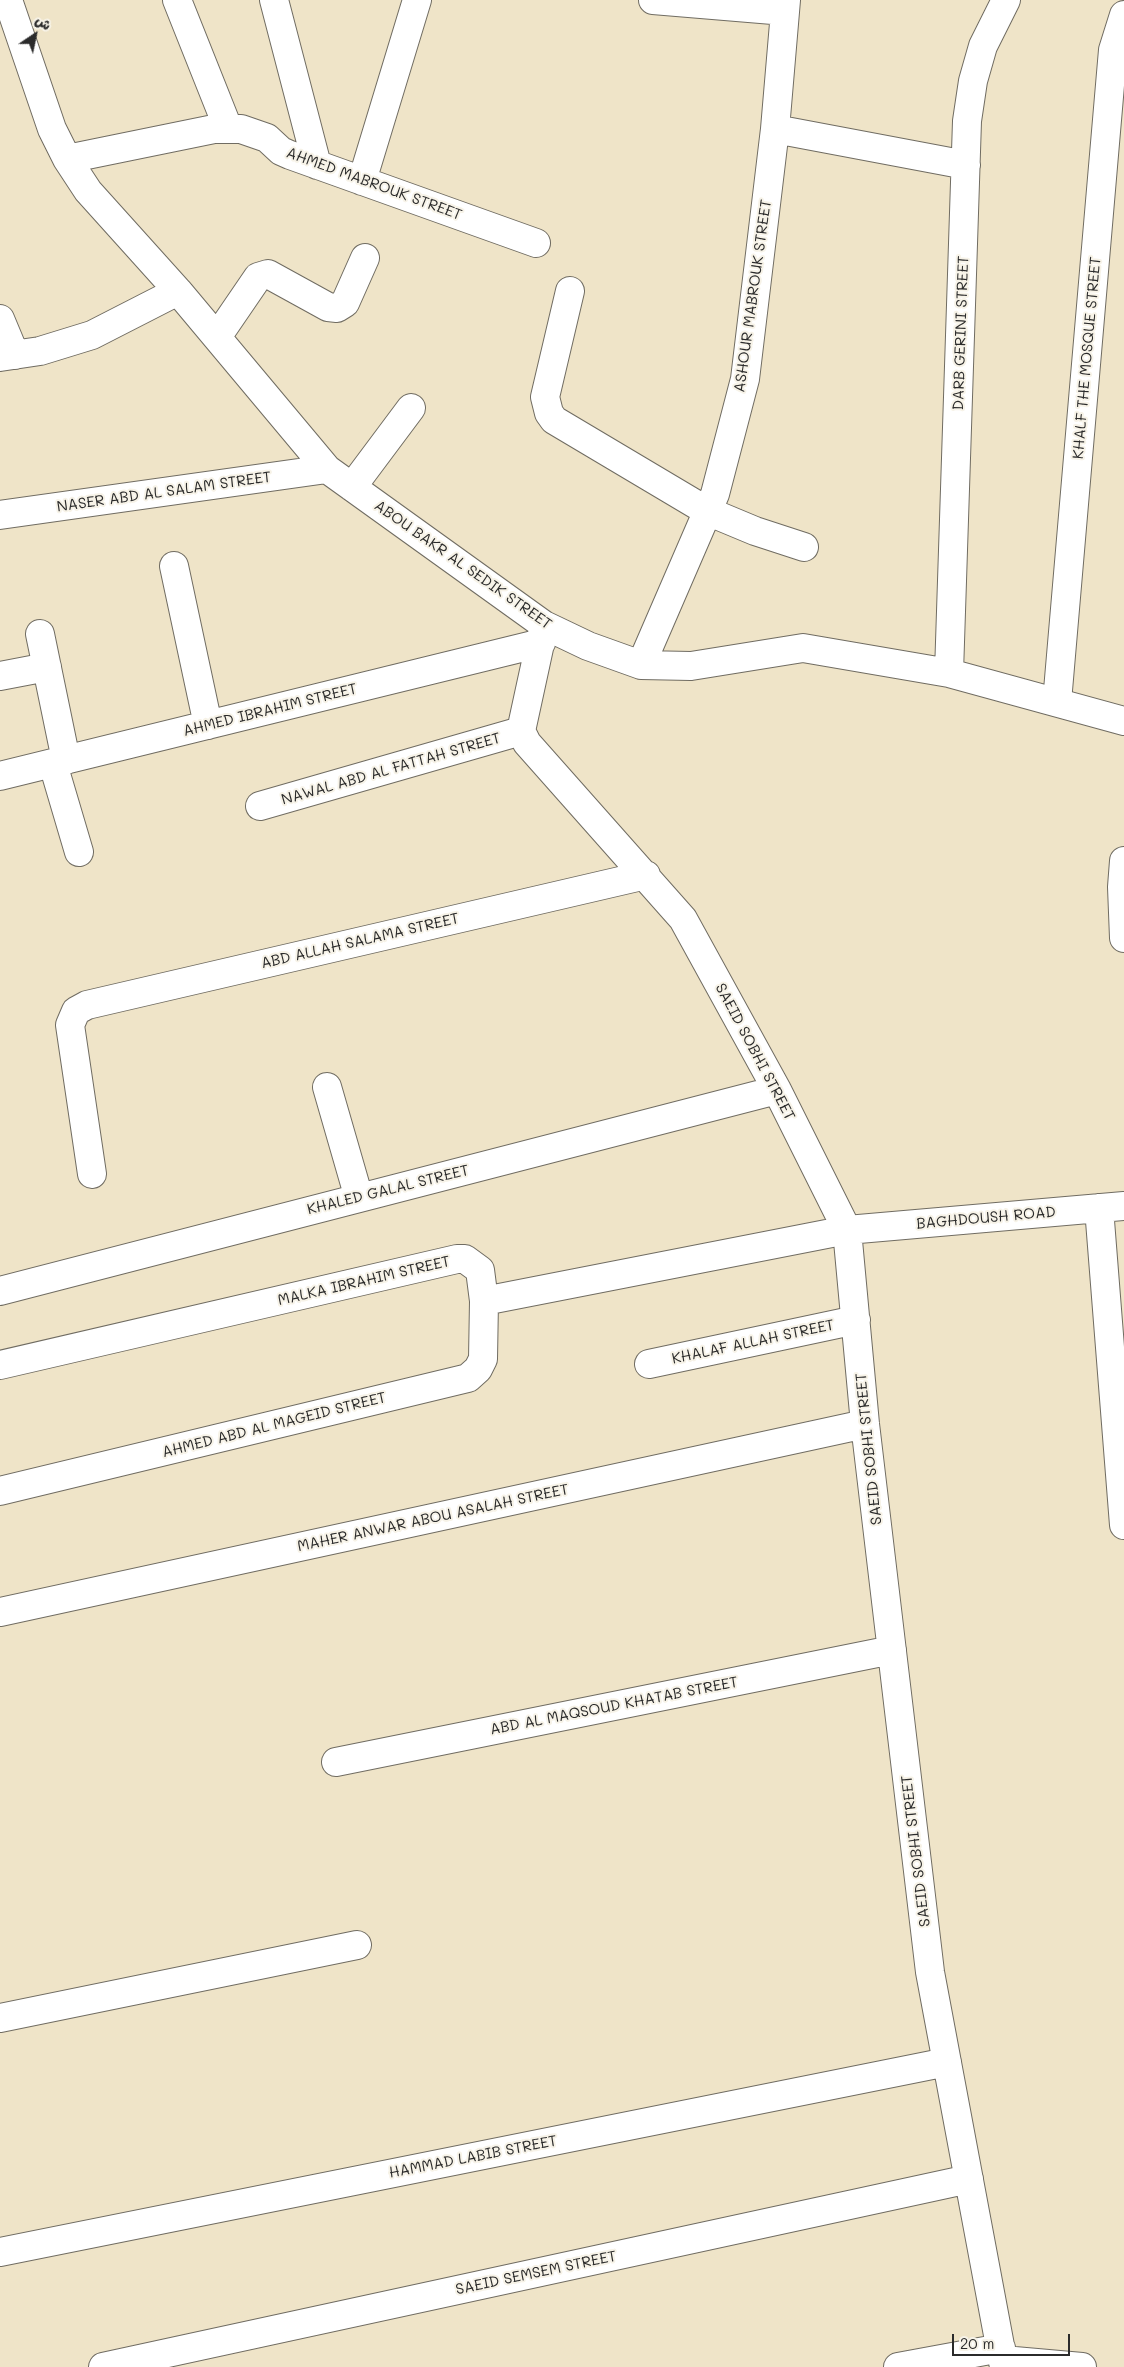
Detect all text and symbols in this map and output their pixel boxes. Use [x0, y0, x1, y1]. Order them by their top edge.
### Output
north arrow [10, 10, 60, 60]
text: ش [32, 10, 55, 34]
street label: AHMED MABROUK STREET [284, 144, 464, 224]
street label: ASHOUR MABROUK STREET [731, 198, 775, 394]
street label: DARB GERINI STREET [949, 255, 973, 411]
street label: KHALF THE MOSQUE STREET [1069, 256, 1105, 460]
street label: NASER ABD AL SALAM STREET [56, 468, 272, 516]
street label: ABOU BAKR AL SEDIK STREET [371, 497, 555, 633]
street label: AHMED IBRAHIM STREET [181, 680, 359, 740]
street label: NAWAL ABD AL FATTAH STREET [279, 729, 503, 809]
street label: ABD ALLAH SALAMA STREET [259, 909, 461, 973]
street label: SAEID SOBHI STREET [711, 980, 799, 1124]
street label: KHALED GALAL STREET [305, 1161, 471, 1219]
street label: BAGHDOUSH ROAD [916, 1203, 1056, 1233]
street label: MALKA IBRAHIM STREET [276, 1252, 452, 1310]
street label: KHALAF ALLAH STREET [670, 1316, 836, 1368]
street label: SAEID SOBHI STREET [852, 1372, 886, 1526]
street label: AHMED ABD AL MAGEID STREET [160, 1388, 388, 1462]
street label: MAHER ANWAR ABOU ASALAH STREET [296, 1480, 570, 1556]
street label: ABD AL MAQSOUD KHATAB STREET [488, 1673, 740, 1739]
street label: SAEID SOBHI STREET [898, 1774, 934, 1928]
street label: HAMMAD LABIB STREET [388, 2132, 558, 2182]
street label: SAEID SEMSEM STREET [454, 2247, 618, 2299]
scale bar [954, 2324, 1072, 2356]
text: 20 m [960, 2333, 994, 2353]

